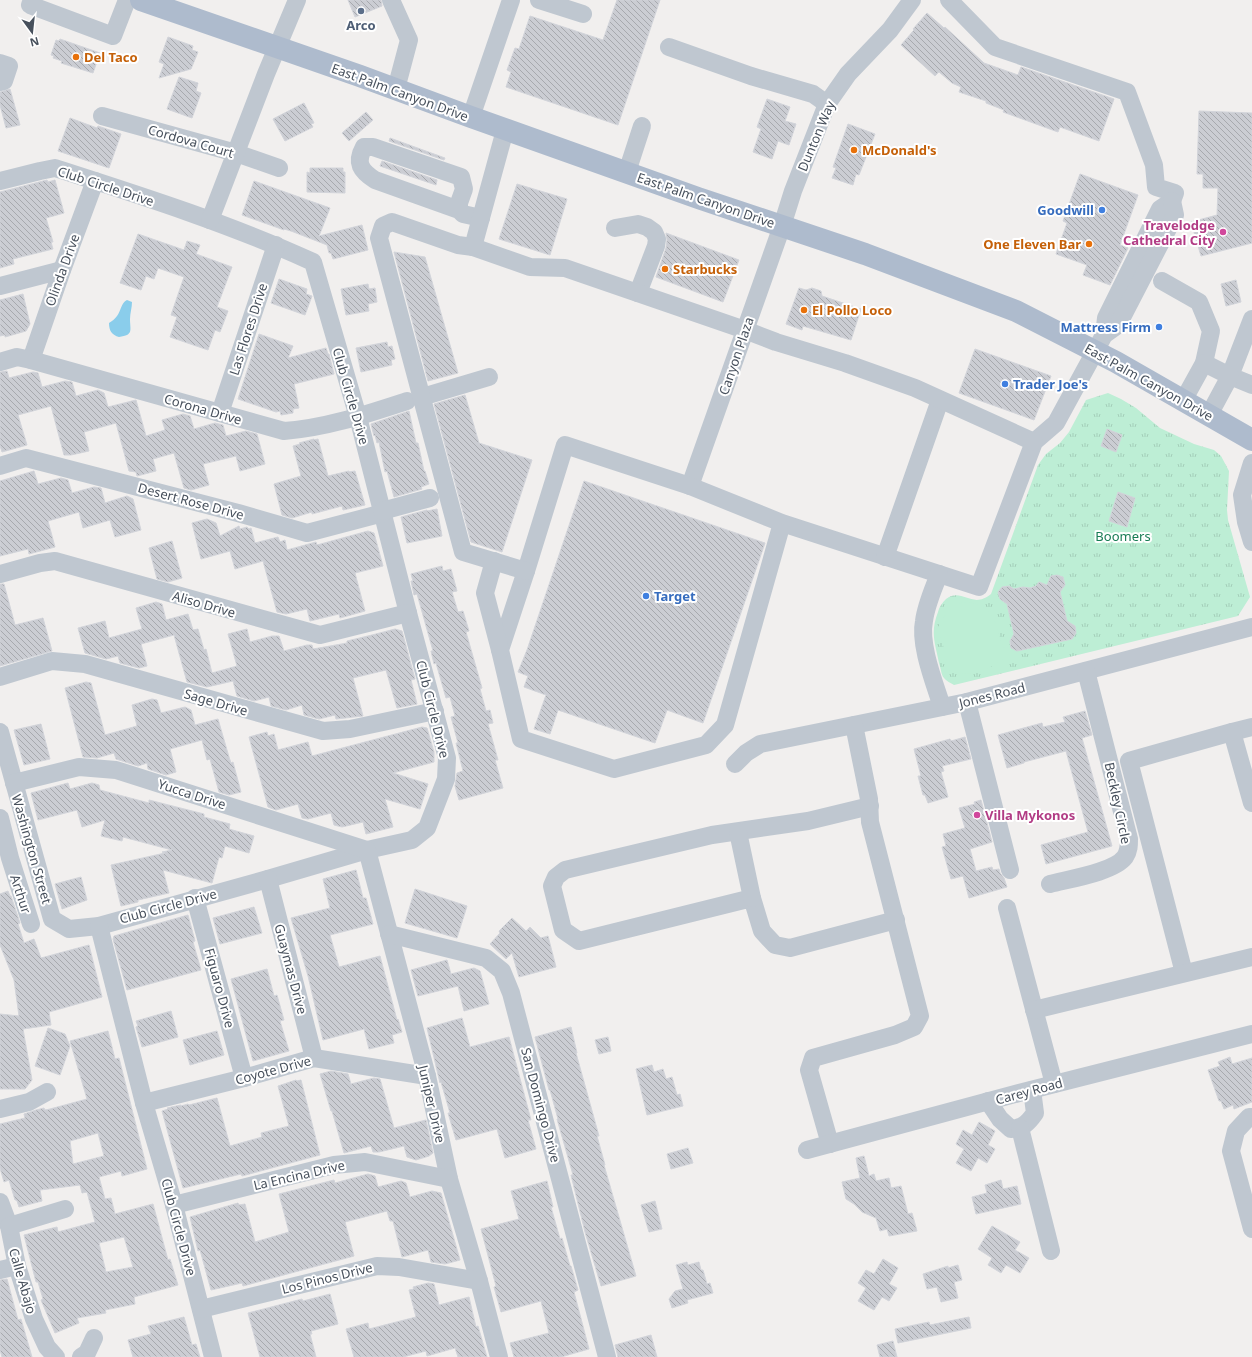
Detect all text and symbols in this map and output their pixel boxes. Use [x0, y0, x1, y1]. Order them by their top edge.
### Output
marker: Arco [356, 6, 366, 16]
north arrow [12, 12, 52, 52]
place label: Arco [346, 16, 376, 34]
text: N [28, 34, 41, 51]
place label: Del Taco [84, 48, 138, 66]
marker: Del Taco [71, 52, 81, 62]
street label: East Palm Canyon Drive [329, 59, 471, 125]
street label: Dunton Way [793, 97, 839, 174]
street label: Cordova Court [146, 120, 236, 162]
place label: McDonald's [862, 141, 937, 159]
marker: McDonald's [849, 145, 859, 155]
street label: Club Circle Drive [56, 162, 156, 210]
street label: East Palm Canyon Drive [635, 168, 777, 232]
place label: Goodwill [1037, 201, 1094, 219]
marker: Goodwill [1097, 205, 1107, 215]
place label: Travelodge Cathedral City [1123, 216, 1216, 249]
marker: Travelodge Cathedral City [1218, 227, 1228, 237]
street label: Olinda Drive [41, 231, 83, 309]
place label: One Eleven Bar [983, 235, 1081, 253]
marker: One Eleven Bar [1084, 239, 1094, 249]
place label: Starbucks [673, 260, 737, 278]
marker: Starbucks [660, 264, 670, 274]
street label: Las Flores Drive [225, 281, 271, 377]
place label: El Pollo Loco [812, 301, 892, 319]
marker: El Pollo Loco [799, 305, 809, 315]
street label: Canyon Plaza [714, 315, 758, 397]
place label: Mattress Firm [1060, 318, 1151, 336]
marker: Mattress Firm [1154, 322, 1164, 332]
street label: East Palm Canyon Drive [1081, 339, 1217, 425]
street label: Club Circle Drive [329, 345, 373, 447]
place label: Trader Joe's [1013, 375, 1088, 393]
marker: Trader Joe's [1000, 379, 1010, 389]
street label: Corona Drive [162, 389, 244, 429]
street label: Desert Rose Drive [136, 478, 246, 524]
park label: Boomers [1095, 527, 1151, 545]
street label: Aliso Drive [170, 586, 238, 622]
place label: Target [654, 587, 696, 605]
marker: Target [641, 591, 651, 601]
street label: Club Circle Drive [412, 658, 454, 760]
street label: Jones Road [955, 678, 1027, 712]
street label: Sage Drive [182, 684, 250, 720]
street label: Beckley Circle [1101, 761, 1135, 845]
street label: Yucca Drive [156, 775, 228, 813]
street label: Washington Street [8, 792, 56, 906]
place label: Villa Mykonos [985, 806, 1075, 824]
marker: Villa Mykonos [972, 810, 982, 820]
street label: Arthur [6, 872, 36, 916]
street label: Club Circle Drive [117, 884, 219, 928]
street label: Guaymas Drive [270, 922, 312, 1016]
street label: Figuaro Drive [201, 946, 239, 1030]
street label: San Domingo Drive [517, 1046, 565, 1164]
street label: Coyote Drive [233, 1051, 313, 1089]
street label: Juniper Drive [414, 1061, 450, 1145]
street label: Carey Road [993, 1073, 1065, 1109]
street label: La Encina Drive [252, 1156, 346, 1194]
street label: Club Circle Drive [157, 1176, 201, 1278]
street label: Calle Abajo [5, 1246, 41, 1316]
street label: Los Pinos Drive [280, 1258, 374, 1298]

